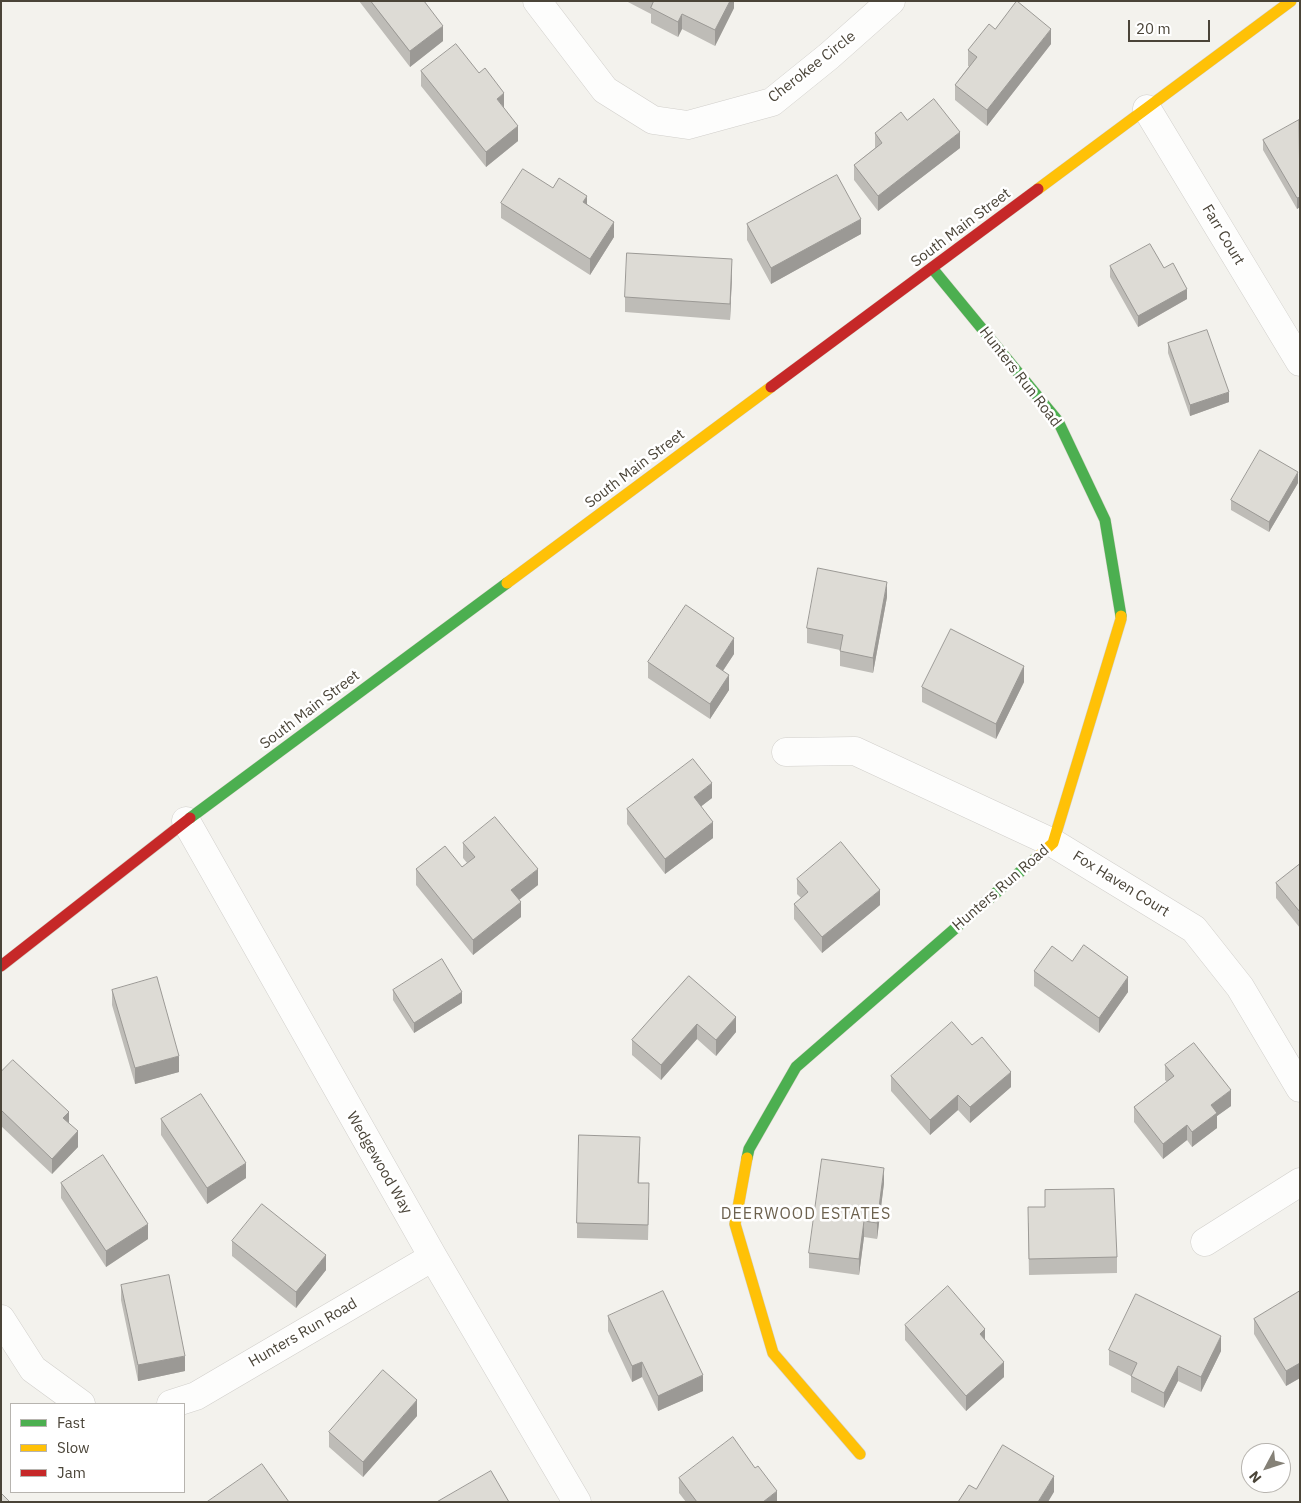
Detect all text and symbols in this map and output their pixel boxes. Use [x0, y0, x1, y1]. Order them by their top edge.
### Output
scale bar [1131, 10, 1214, 42]
text: 20 m [1136, 19, 1171, 38]
street label: Cherokee Circle [765, 27, 859, 107]
street label: South Main Street [908, 185, 1014, 271]
street label: Farr Court [1198, 201, 1248, 269]
street label: Hunters Run Road [975, 323, 1065, 431]
street label: South Main Street [582, 426, 688, 512]
street label: South Main Street [257, 667, 363, 753]
street label: Hunters Run Road [949, 841, 1053, 935]
street label: Fox Haven Court [1069, 847, 1173, 921]
street label: Wedgewood Way [342, 1109, 416, 1217]
district label: DEERWOOD ESTATES [719, 1204, 893, 1224]
street label: Hunters Run Road [246, 1295, 360, 1371]
legend [10, 1403, 185, 1493]
text: Fast [57, 1413, 85, 1432]
text: Slow [57, 1438, 90, 1457]
north arrow [1241, 1443, 1291, 1493]
text: Jam [57, 1463, 86, 1482]
text: N [1245, 1467, 1265, 1487]

